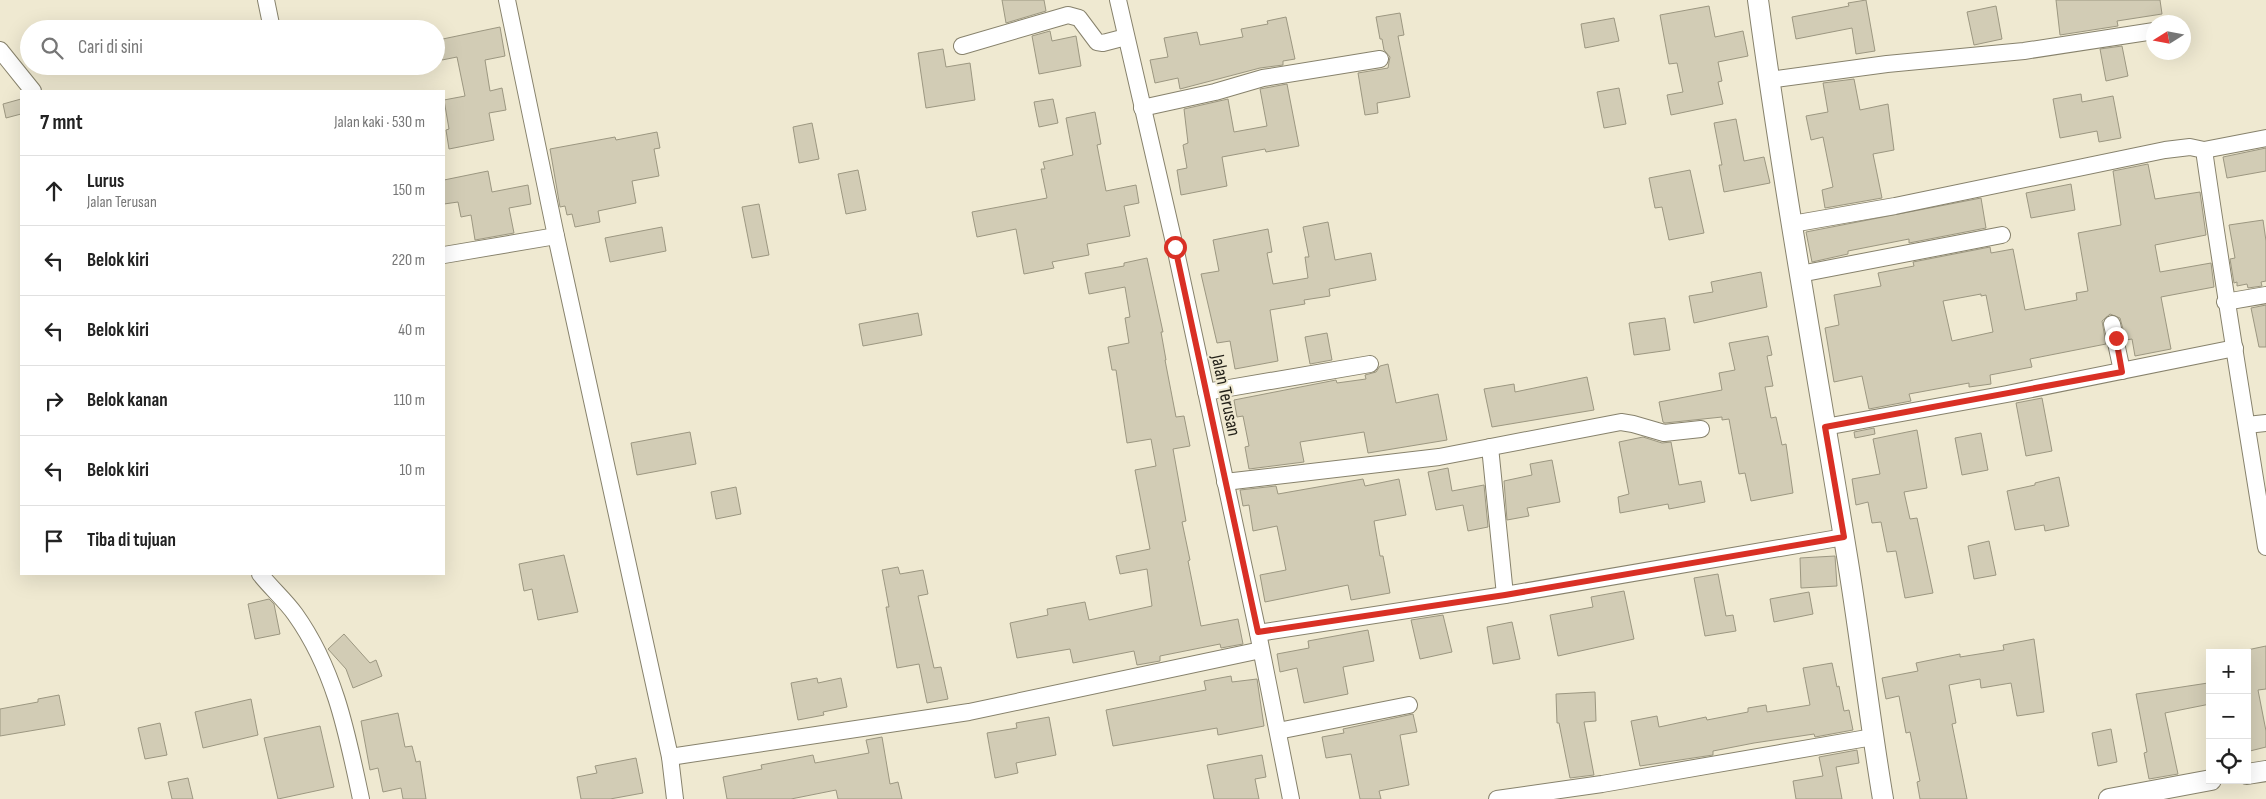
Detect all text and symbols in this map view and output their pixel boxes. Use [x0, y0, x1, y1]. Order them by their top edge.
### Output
north arrow [2146, 15, 2191, 60]
search box [20, 20, 445, 75]
icon: search [38, 34, 66, 62]
text: Cari di sini [78, 36, 143, 59]
text: 7 mnt [40, 110, 83, 135]
text: Jalan kaki · 530 m [334, 113, 425, 132]
text: Lurus [87, 170, 124, 193]
icon: ahead [40, 177, 68, 205]
text: 150 m [393, 181, 425, 200]
text: Jalan Terusan [87, 193, 157, 212]
route start [1164, 236, 1187, 259]
icon: left [40, 247, 68, 275]
text: Belok kiri [87, 249, 149, 272]
text: 220 m [392, 251, 425, 270]
icon: left [40, 317, 68, 345]
text: Belok kiri [87, 319, 149, 342]
text: 40 m [398, 321, 425, 340]
route end [2105, 327, 2128, 350]
street label: Jalan Terusan [1205, 351, 1245, 438]
icon: right [40, 387, 68, 415]
text: Belok kanan [87, 389, 168, 412]
text: 110 m [394, 391, 425, 410]
icon: left [40, 457, 68, 485]
text: Belok kiri [87, 459, 149, 482]
text: 10 m [399, 461, 425, 480]
icon: arrive [40, 527, 68, 555]
text: Tiba di tujuan [87, 529, 176, 552]
map controls [2206, 649, 2251, 784]
button: + [2206, 649, 2251, 694]
button: − [2206, 694, 2251, 739]
button: locate [2206, 739, 2251, 784]

